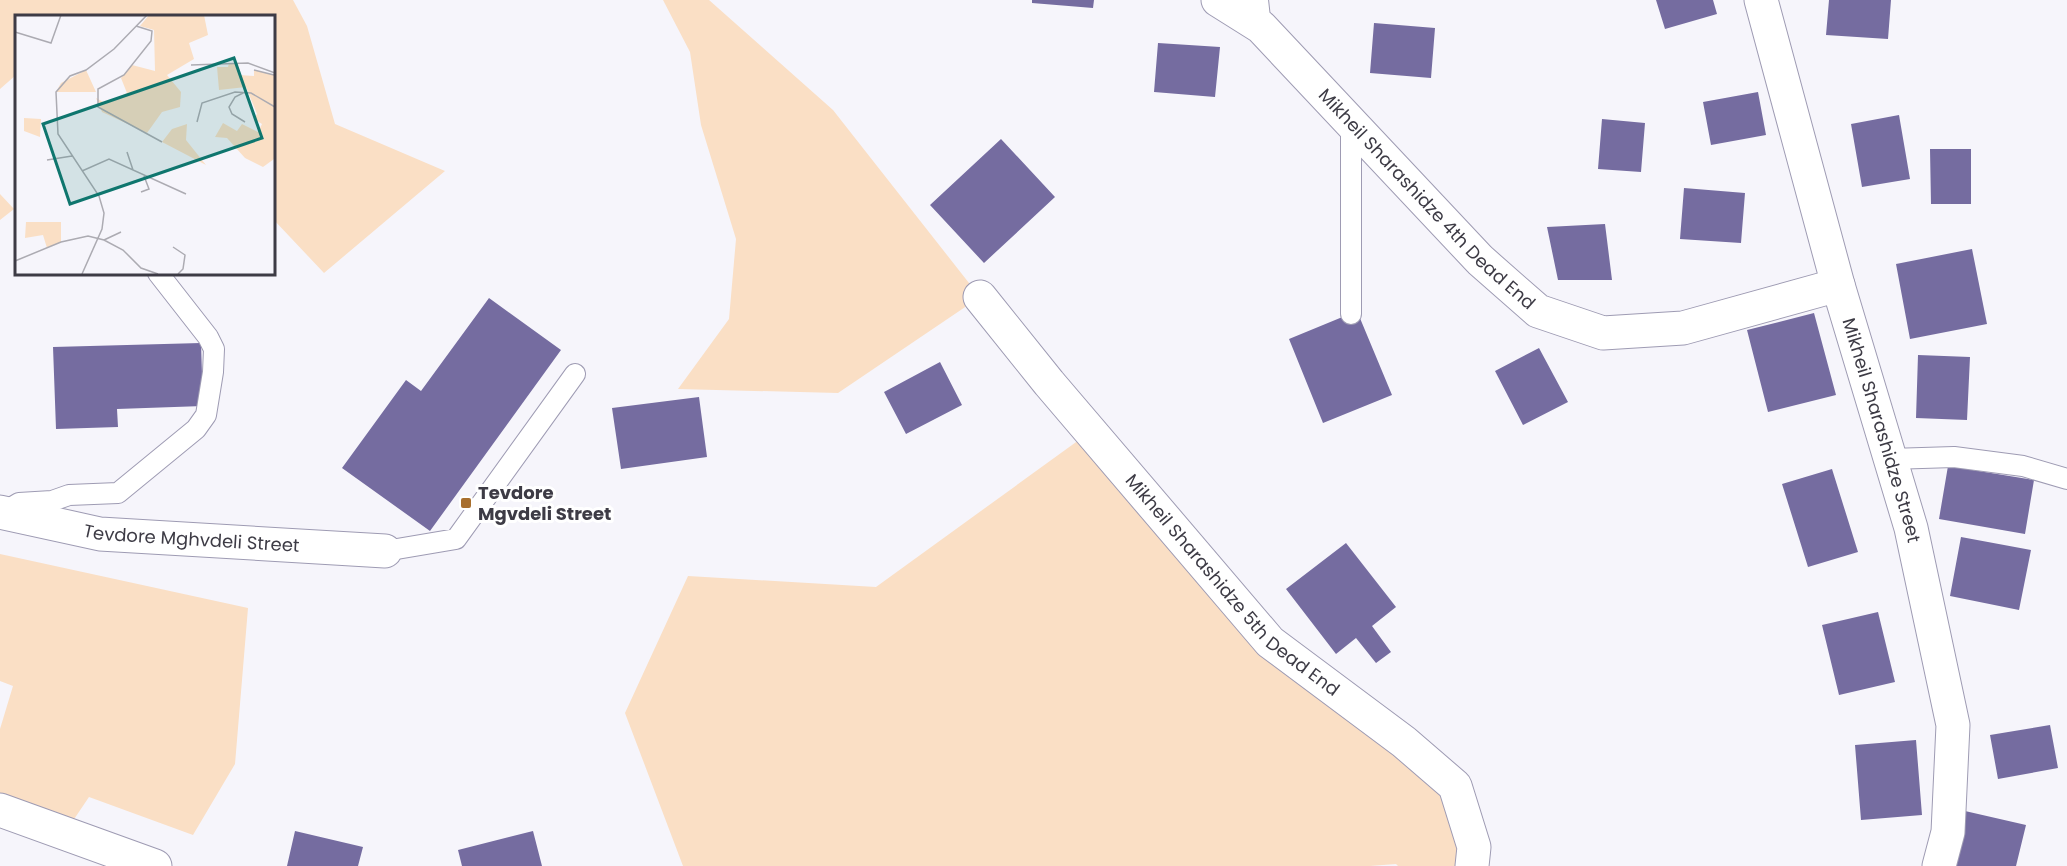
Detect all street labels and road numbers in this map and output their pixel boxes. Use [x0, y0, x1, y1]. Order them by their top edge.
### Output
street label: Mikheil Sharashidze 4th Dead End [1313, 83, 1541, 315]
street label: Mikheil Sharashidze Street [1837, 315, 1927, 545]
street label: Mikheil Sharashidze 5th Dead End [1120, 468, 1345, 702]
street label: Tevdore Mghvdeli Street [81, 518, 300, 558]

